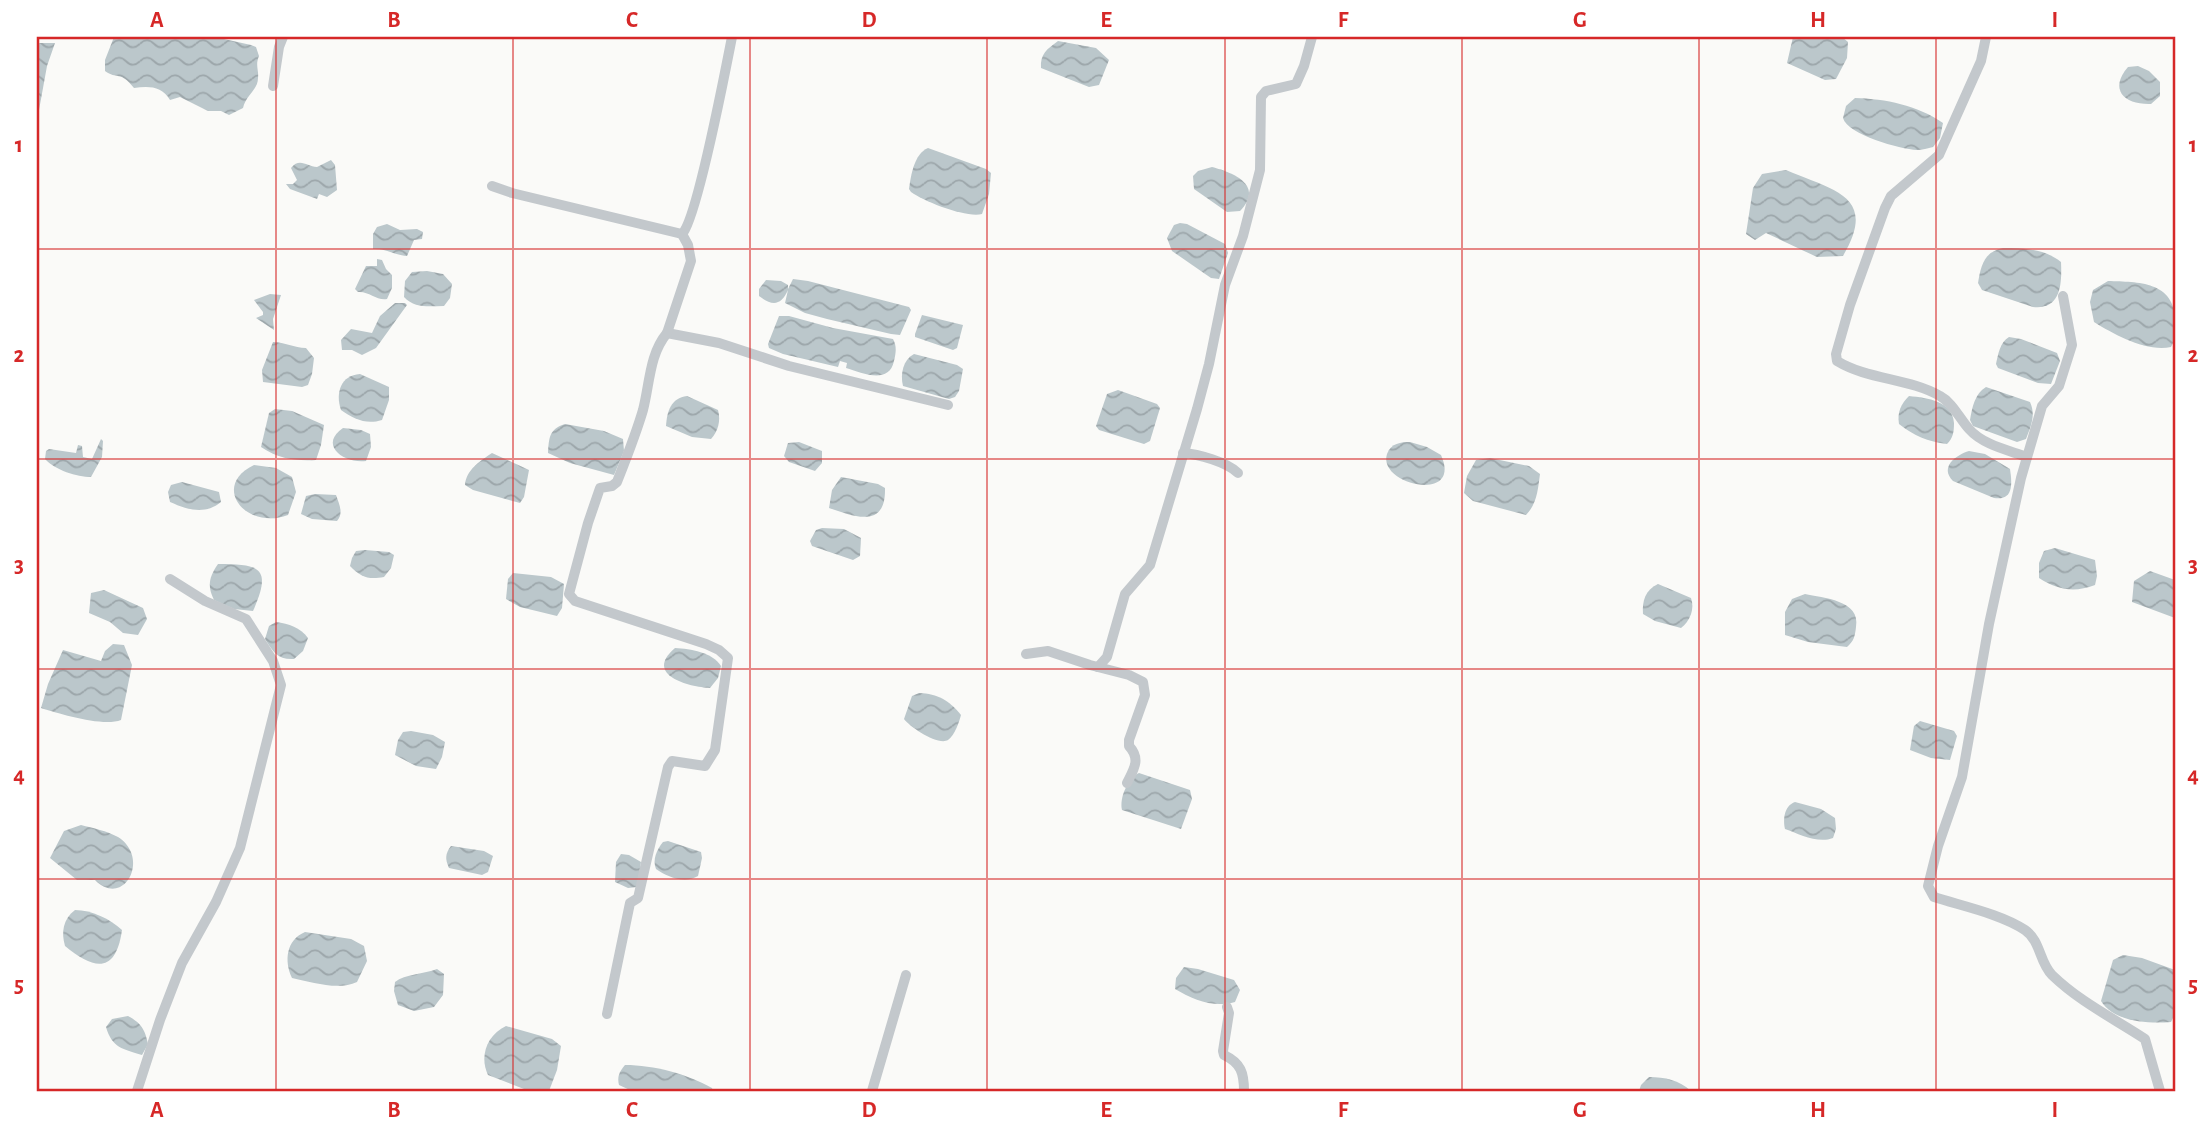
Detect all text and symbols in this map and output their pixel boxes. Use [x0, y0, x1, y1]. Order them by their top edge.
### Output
text: A [150, 9, 164, 32]
text: B [387, 9, 401, 32]
text: C [626, 9, 638, 32]
text: D [861, 9, 877, 32]
text: E [1100, 9, 1112, 32]
text: F [1338, 9, 1349, 32]
text: G [1573, 9, 1587, 32]
text: H [1810, 9, 1826, 32]
text: I [2052, 9, 2058, 32]
text: 1 [15, 134, 23, 157]
text: 1 [2189, 134, 2197, 157]
text: 2 [14, 344, 25, 367]
text: 2 [2188, 344, 2199, 367]
text: 3 [14, 554, 24, 577]
text: 3 [2188, 554, 2198, 577]
text: 4 [13, 764, 25, 787]
text: 4 [2187, 764, 2199, 787]
text: 5 [14, 974, 24, 997]
text: 5 [2188, 974, 2198, 997]
text: A [150, 1099, 164, 1122]
text: B [387, 1099, 401, 1122]
text: C [626, 1099, 638, 1122]
text: D [861, 1099, 877, 1122]
text: E [1100, 1099, 1112, 1122]
text: F [1338, 1099, 1349, 1122]
text: G [1573, 1099, 1587, 1122]
text: H [1810, 1099, 1826, 1122]
text: I [2052, 1099, 2058, 1122]

